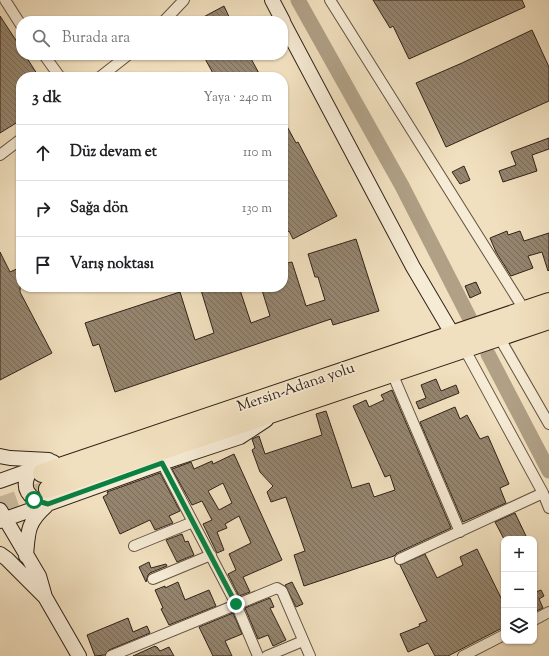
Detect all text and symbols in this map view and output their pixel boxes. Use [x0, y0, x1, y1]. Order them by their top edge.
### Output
search box [16, 16, 288, 60]
icon: search [30, 27, 52, 49]
text: Burada ara [62, 28, 130, 49]
text: 3 dk [32, 86, 62, 110]
text: Yaya · 240 m [204, 89, 272, 107]
icon: ahead [32, 142, 54, 164]
text: Düz devam et [70, 142, 157, 163]
text: 110 m [243, 144, 272, 162]
icon: right [32, 198, 54, 220]
text: Sağa dön [70, 198, 128, 219]
text: 130 m [242, 200, 272, 218]
icon: arrive [32, 254, 54, 276]
text: Varış noktası [70, 254, 154, 275]
street label: Mersin-Adana yolu [234, 358, 358, 418]
route start [25, 491, 43, 509]
map controls [501, 536, 537, 644]
button: + [501, 536, 537, 572]
button: − [501, 572, 537, 608]
route end [227, 595, 245, 613]
button: layers [501, 608, 537, 644]

